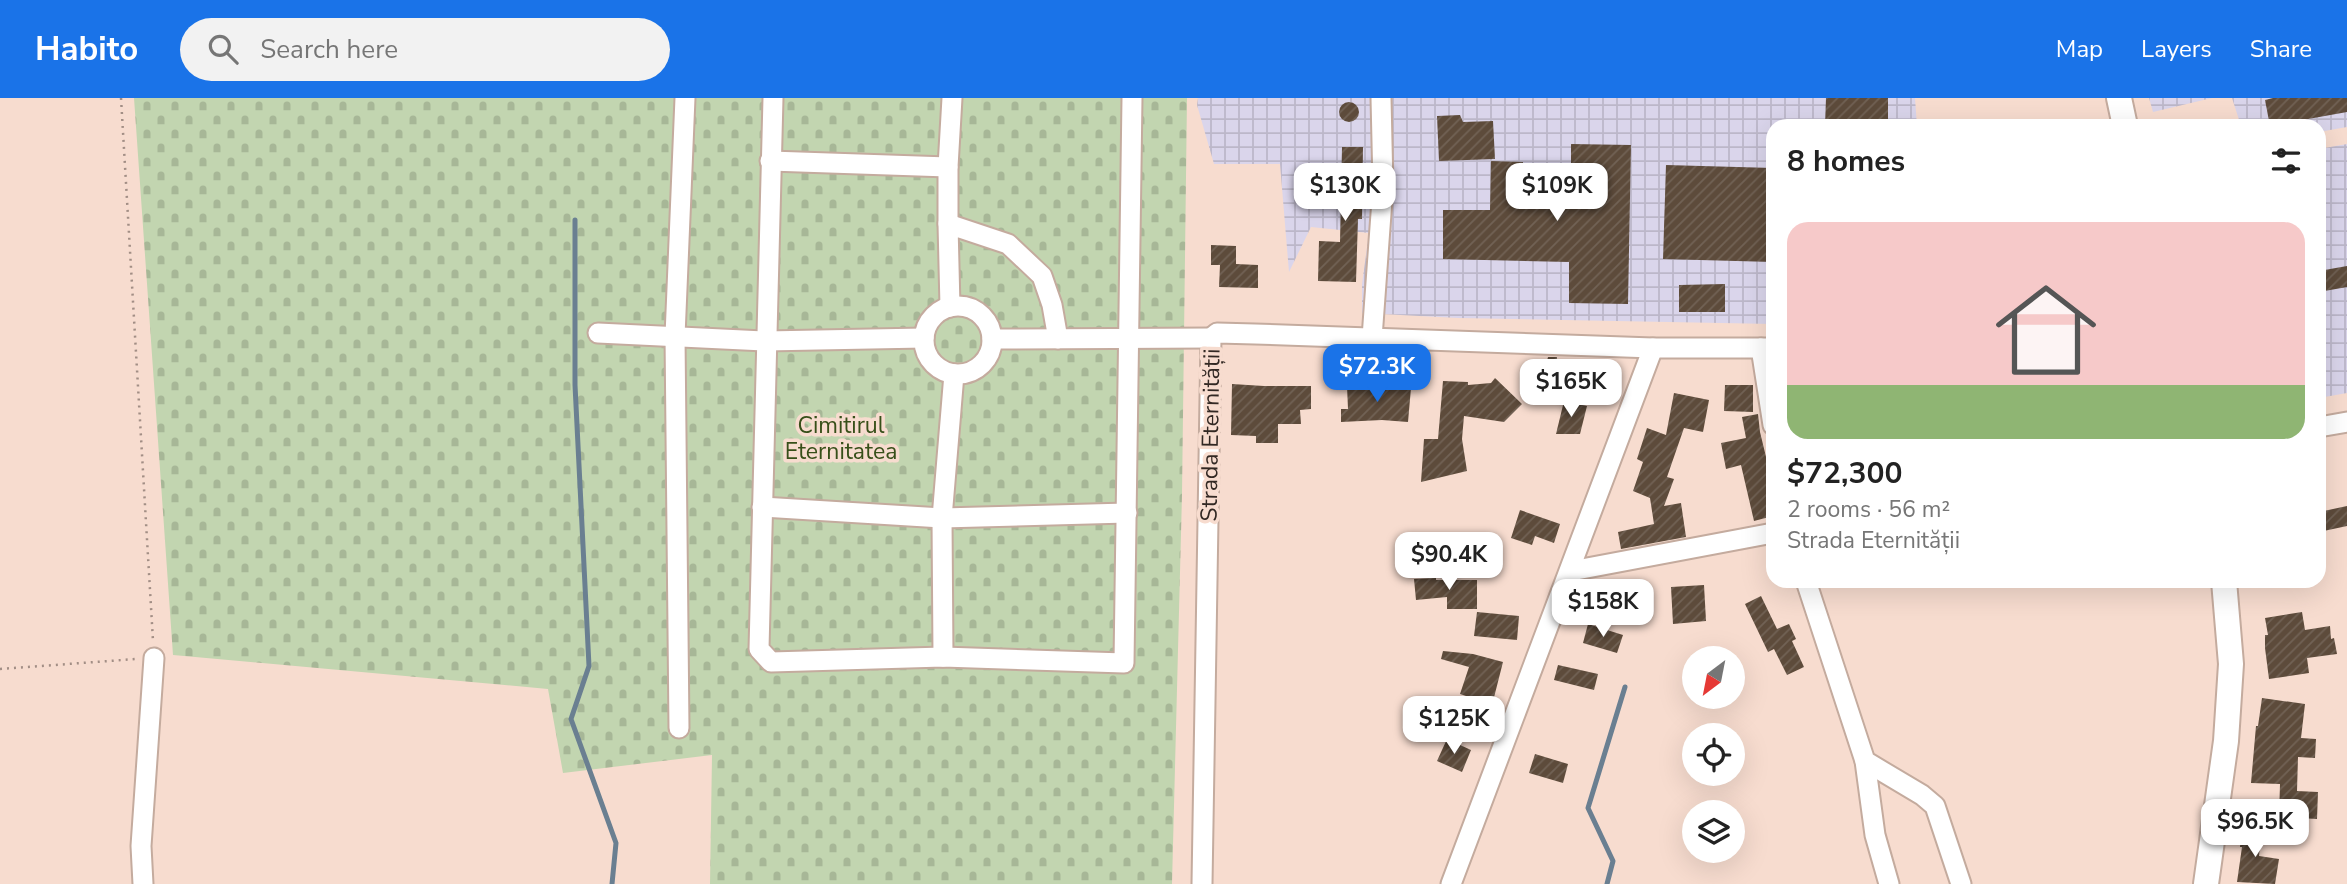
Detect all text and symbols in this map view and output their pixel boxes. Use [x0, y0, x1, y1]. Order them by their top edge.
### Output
search box [180, 18, 670, 81]
text: Habito [35, 27, 138, 72]
icon: search [204, 30, 242, 68]
text: Search here [260, 32, 398, 67]
text: Map [2056, 33, 2103, 65]
text: Layers [2141, 33, 2212, 65]
text: Share [2250, 33, 2312, 65]
text: 8 homes [1787, 141, 1905, 182]
icon: filters [2267, 142, 2305, 180]
pin: $130K [1296, 164, 1394, 223]
pin: $109K [1508, 164, 1606, 223]
text: $130K [1310, 170, 1380, 201]
text: $109K [1522, 170, 1592, 201]
icon: home [1983, 267, 2109, 393]
pin: $72.3K [1320, 344, 1434, 404]
street label: Strada Eternității [1193, 348, 1228, 522]
text: $72.3K [1339, 351, 1415, 382]
pin: $165K [1522, 360, 1620, 419]
text: $165K [1536, 366, 1606, 397]
park label: Cimitirul Eternitatea [785, 410, 897, 467]
text: $72,300 [1787, 453, 1902, 494]
text: 2 rooms · 56 m² [1787, 494, 1950, 525]
text: Strada Eternității [1787, 525, 1960, 556]
pin: $90.4K [1392, 532, 1506, 592]
text: $90.4K [1411, 539, 1487, 570]
pin: $158K [1554, 580, 1652, 639]
text: $158K [1568, 586, 1638, 617]
north arrow [1682, 646, 1745, 709]
map controls [1682, 646, 1745, 863]
pin: $125K [1405, 696, 1503, 756]
text: $125K [1419, 703, 1489, 734]
button: locate [1682, 723, 1745, 786]
button: layers [1682, 800, 1745, 863]
pin: $96.5K [2198, 800, 2312, 859]
text: $96.5K [2217, 806, 2293, 837]

